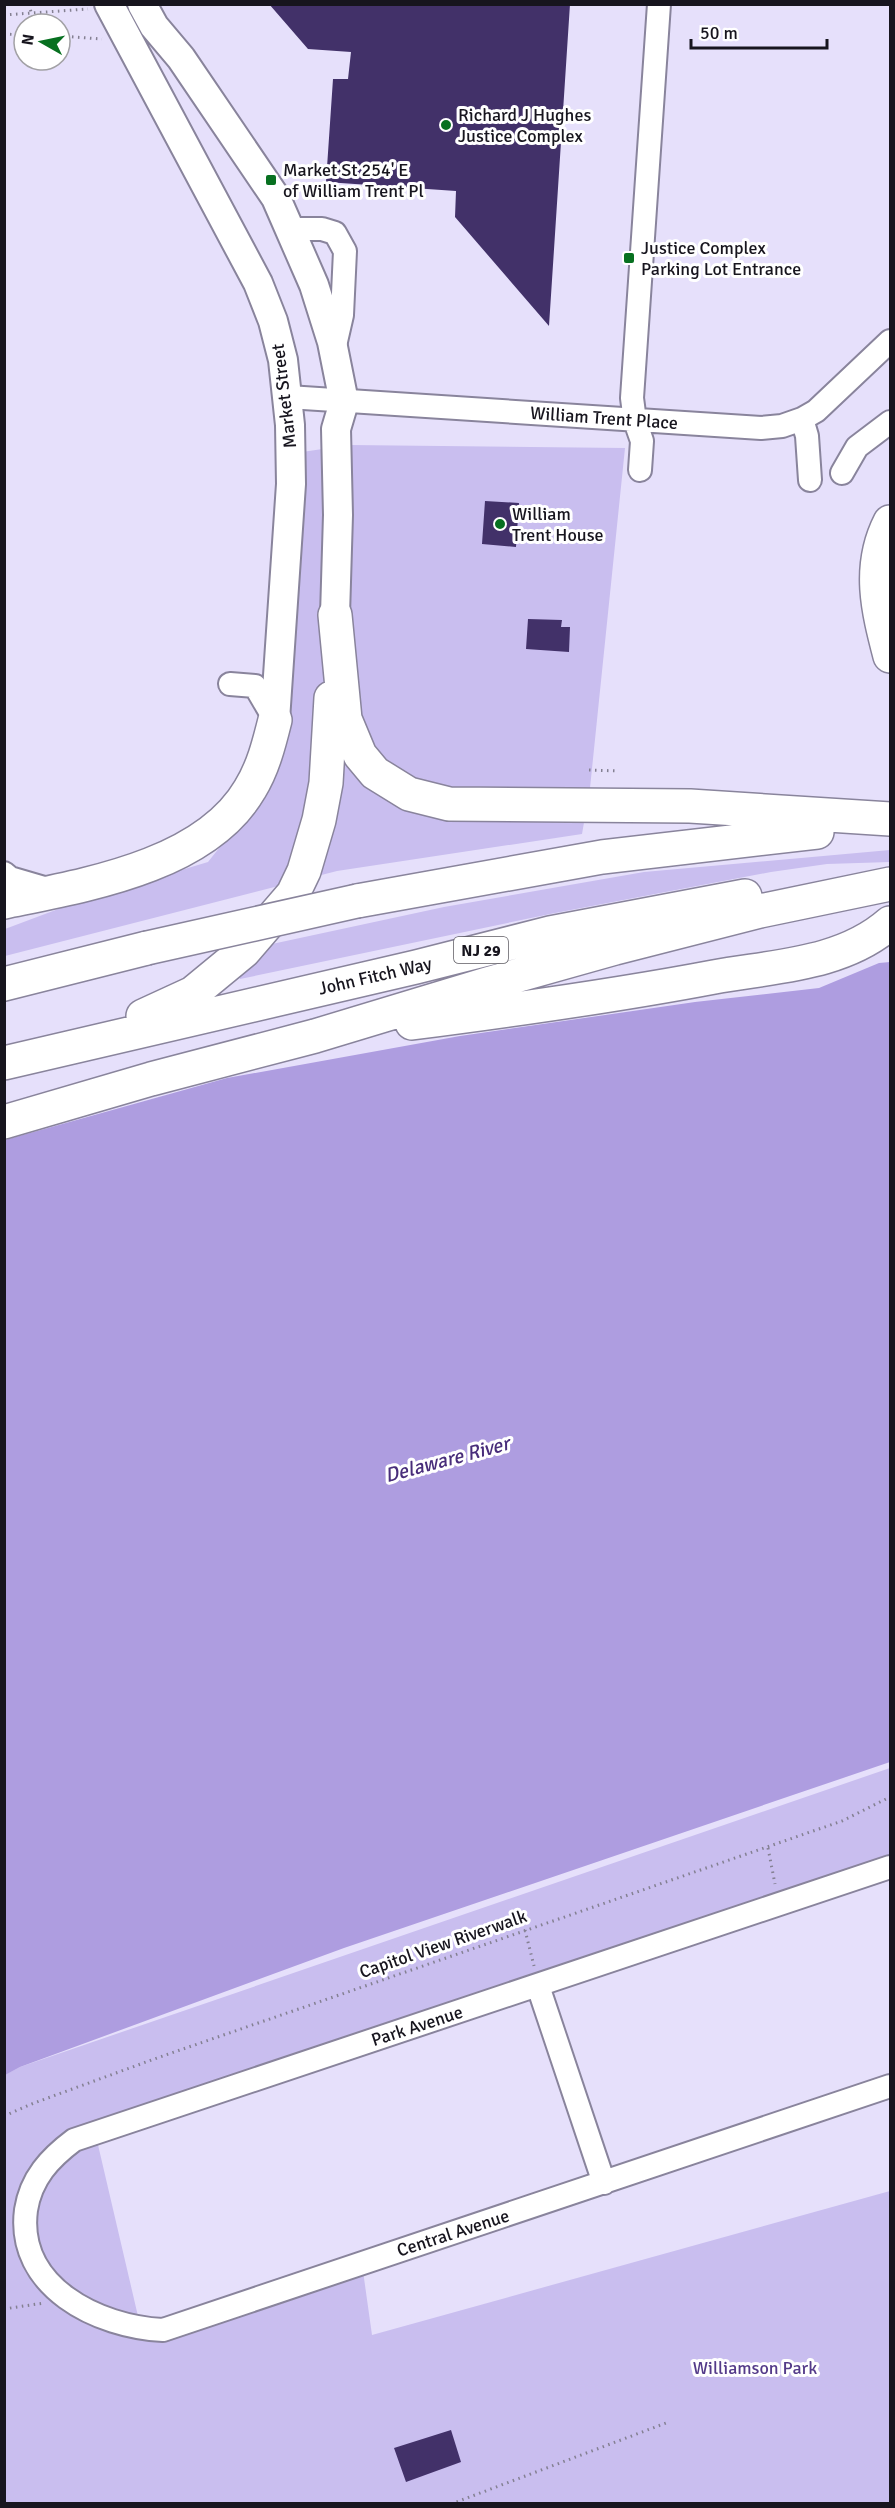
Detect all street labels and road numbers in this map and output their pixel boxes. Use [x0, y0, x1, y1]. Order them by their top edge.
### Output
street label: Market Street [267, 342, 301, 450]
street label: William Trent Place [529, 402, 679, 434]
road number: NJ 29 [454, 937, 508, 963]
street label: John Fitch Way [316, 952, 434, 1000]
street label: Capitol View Riverwalk [356, 1905, 530, 1983]
street label: Park Avenue [368, 2001, 466, 2051]
street label: Central Avenue [394, 2204, 512, 2262]

